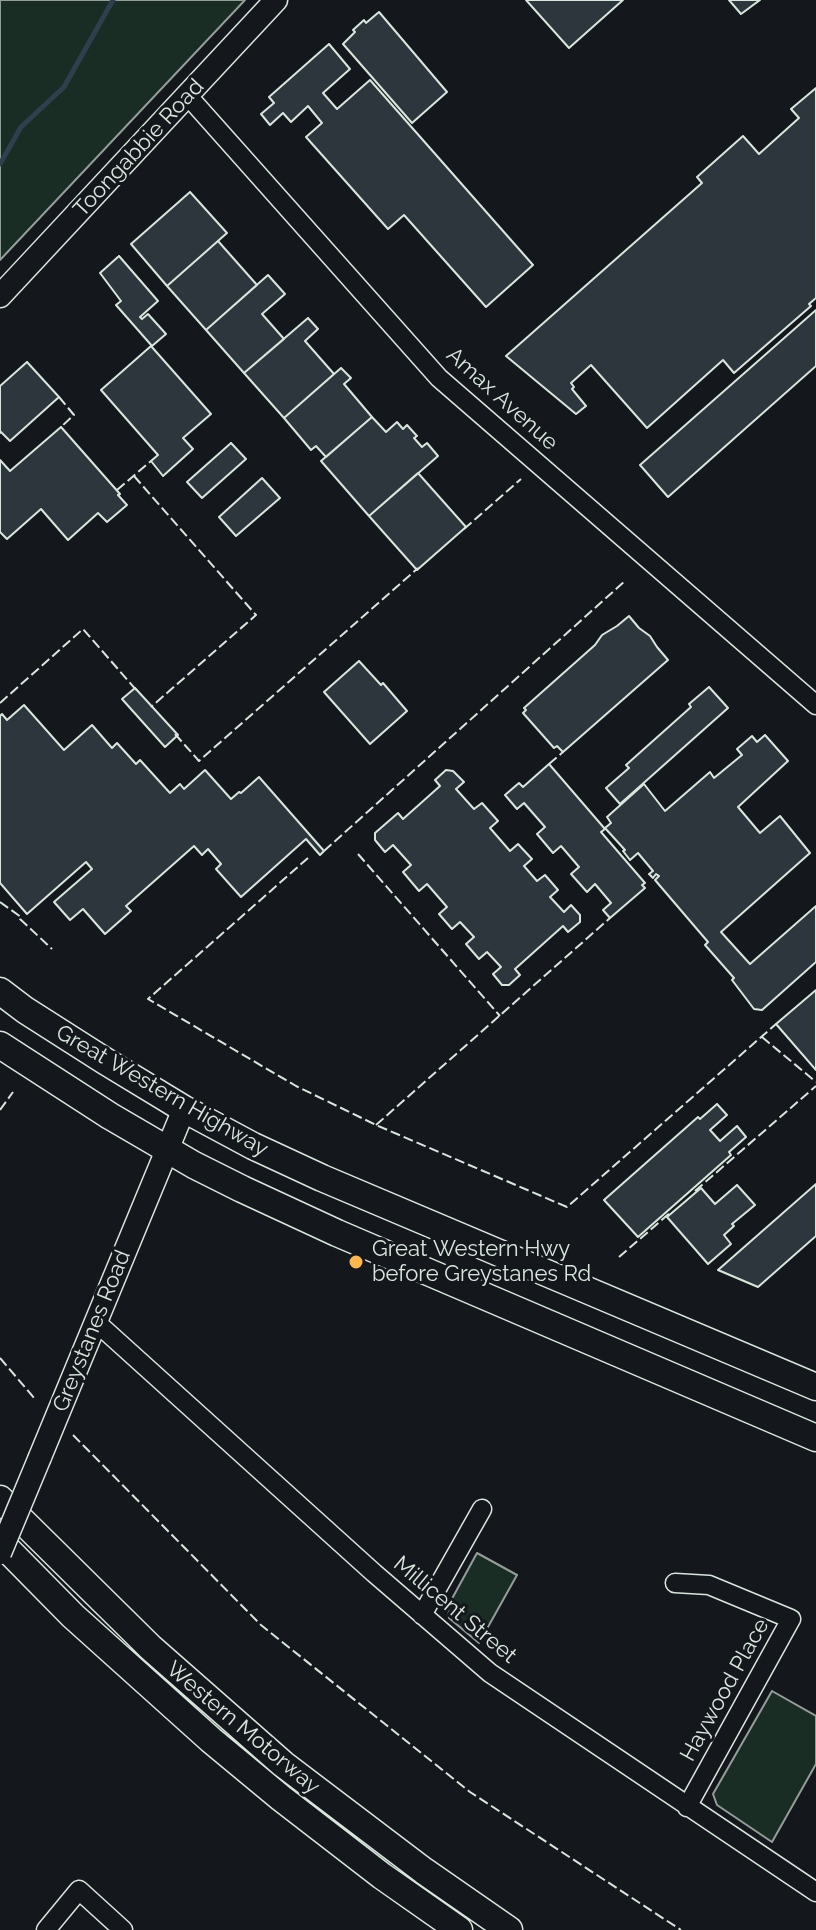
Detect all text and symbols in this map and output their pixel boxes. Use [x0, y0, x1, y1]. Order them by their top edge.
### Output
street label: Toongabbie Road [68, 74, 210, 222]
street label: Amax Avenue [441, 342, 563, 456]
street label: Great Western Highway [51, 1019, 273, 1163]
place label: Great Western Hwy before Greystanes Rd [372, 1236, 591, 1288]
street label: Greystanes Road [48, 1246, 136, 1416]
marker: Great Western Hwy before Greystanes Rd [347, 1253, 365, 1271]
street label: Millicent Street [388, 1551, 522, 1669]
street label: Haywood Place [675, 1614, 775, 1766]
street label: Western Motorway [161, 1656, 325, 1800]

